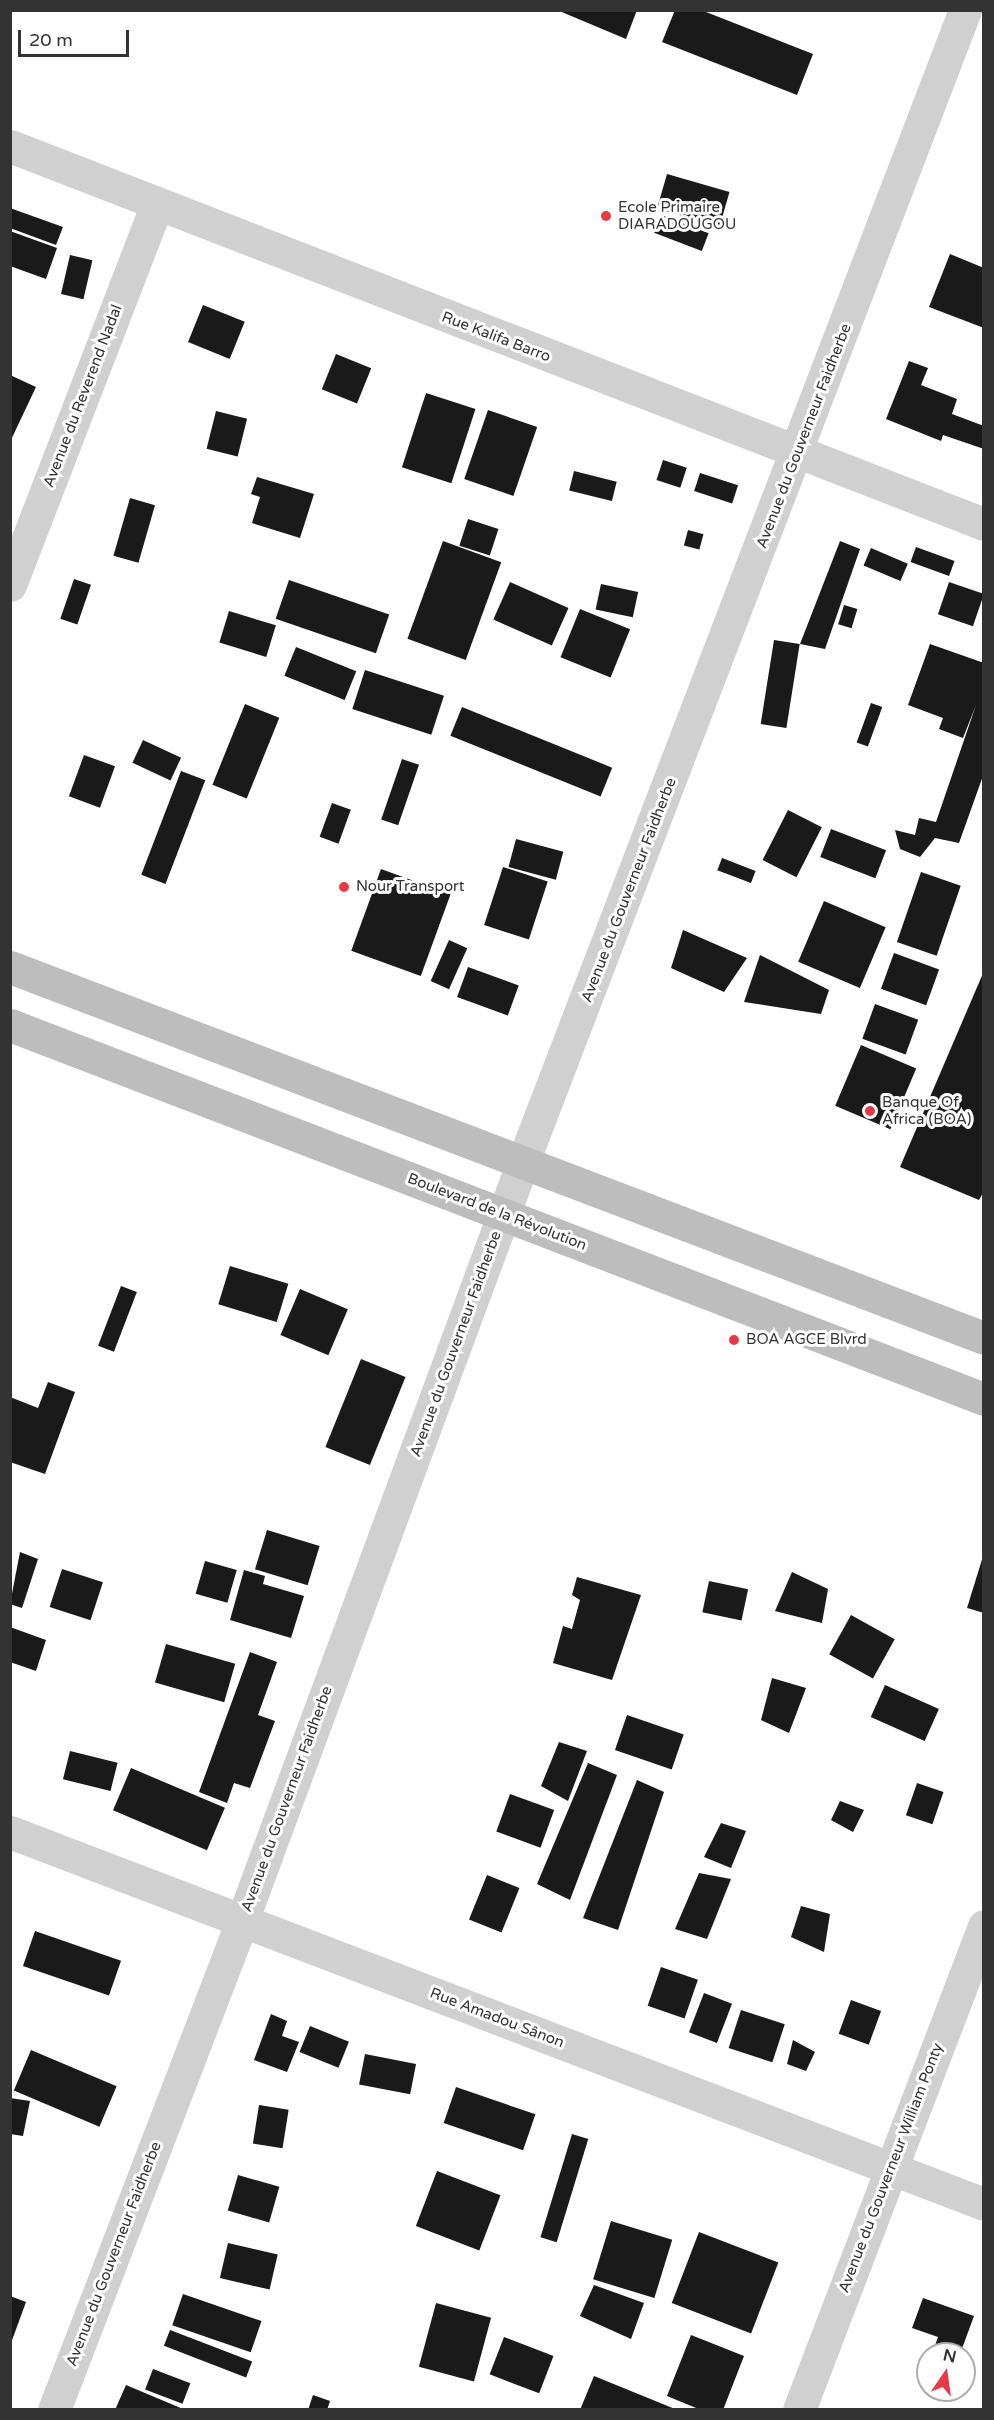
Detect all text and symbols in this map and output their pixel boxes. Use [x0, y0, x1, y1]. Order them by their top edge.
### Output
scale bar [21, 18, 132, 56]
text: 20 m [29, 29, 73, 51]
place label: Ecole Primaire DIARADOUGOU [618, 198, 736, 233]
marker: Ecole Primaire DIARADOUGOU [599, 209, 613, 223]
street label: Avenue du Reverend Nadal [40, 302, 126, 490]
street label: Rue Kalifa Barro [439, 308, 553, 366]
street label: Avenue du Gouverneur Faidherbe [753, 321, 855, 551]
street label: Avenue du Gouverneur Faidherbe [578, 775, 680, 1005]
place label: Nour Transport [356, 878, 465, 896]
marker: Nour Transport [337, 880, 351, 894]
place label: Banque Of Africa (BOA) [882, 1093, 971, 1128]
marker: Banque Of Africa (BOA) [863, 1104, 877, 1118]
street label: Boulevard de la Révolution [405, 1169, 589, 1255]
street label: Avenue du Gouverneur Faidherbe [407, 1229, 505, 1459]
place label: BOA AGCE Blvrd [746, 1331, 867, 1349]
marker: BOA AGCE Blvrd [727, 1333, 741, 1347]
street label: Avenue du Gouverneur Faidherbe [238, 1684, 336, 1914]
street label: Rue Amadou Sânon [427, 1984, 567, 2052]
street label: Avenue du Gouverneur William Ponty [835, 2041, 947, 2295]
street label: Avenue du Gouverneur Faidherbe [63, 2139, 165, 2369]
north arrow [916, 2342, 976, 2402]
text: N [941, 2345, 958, 2368]

